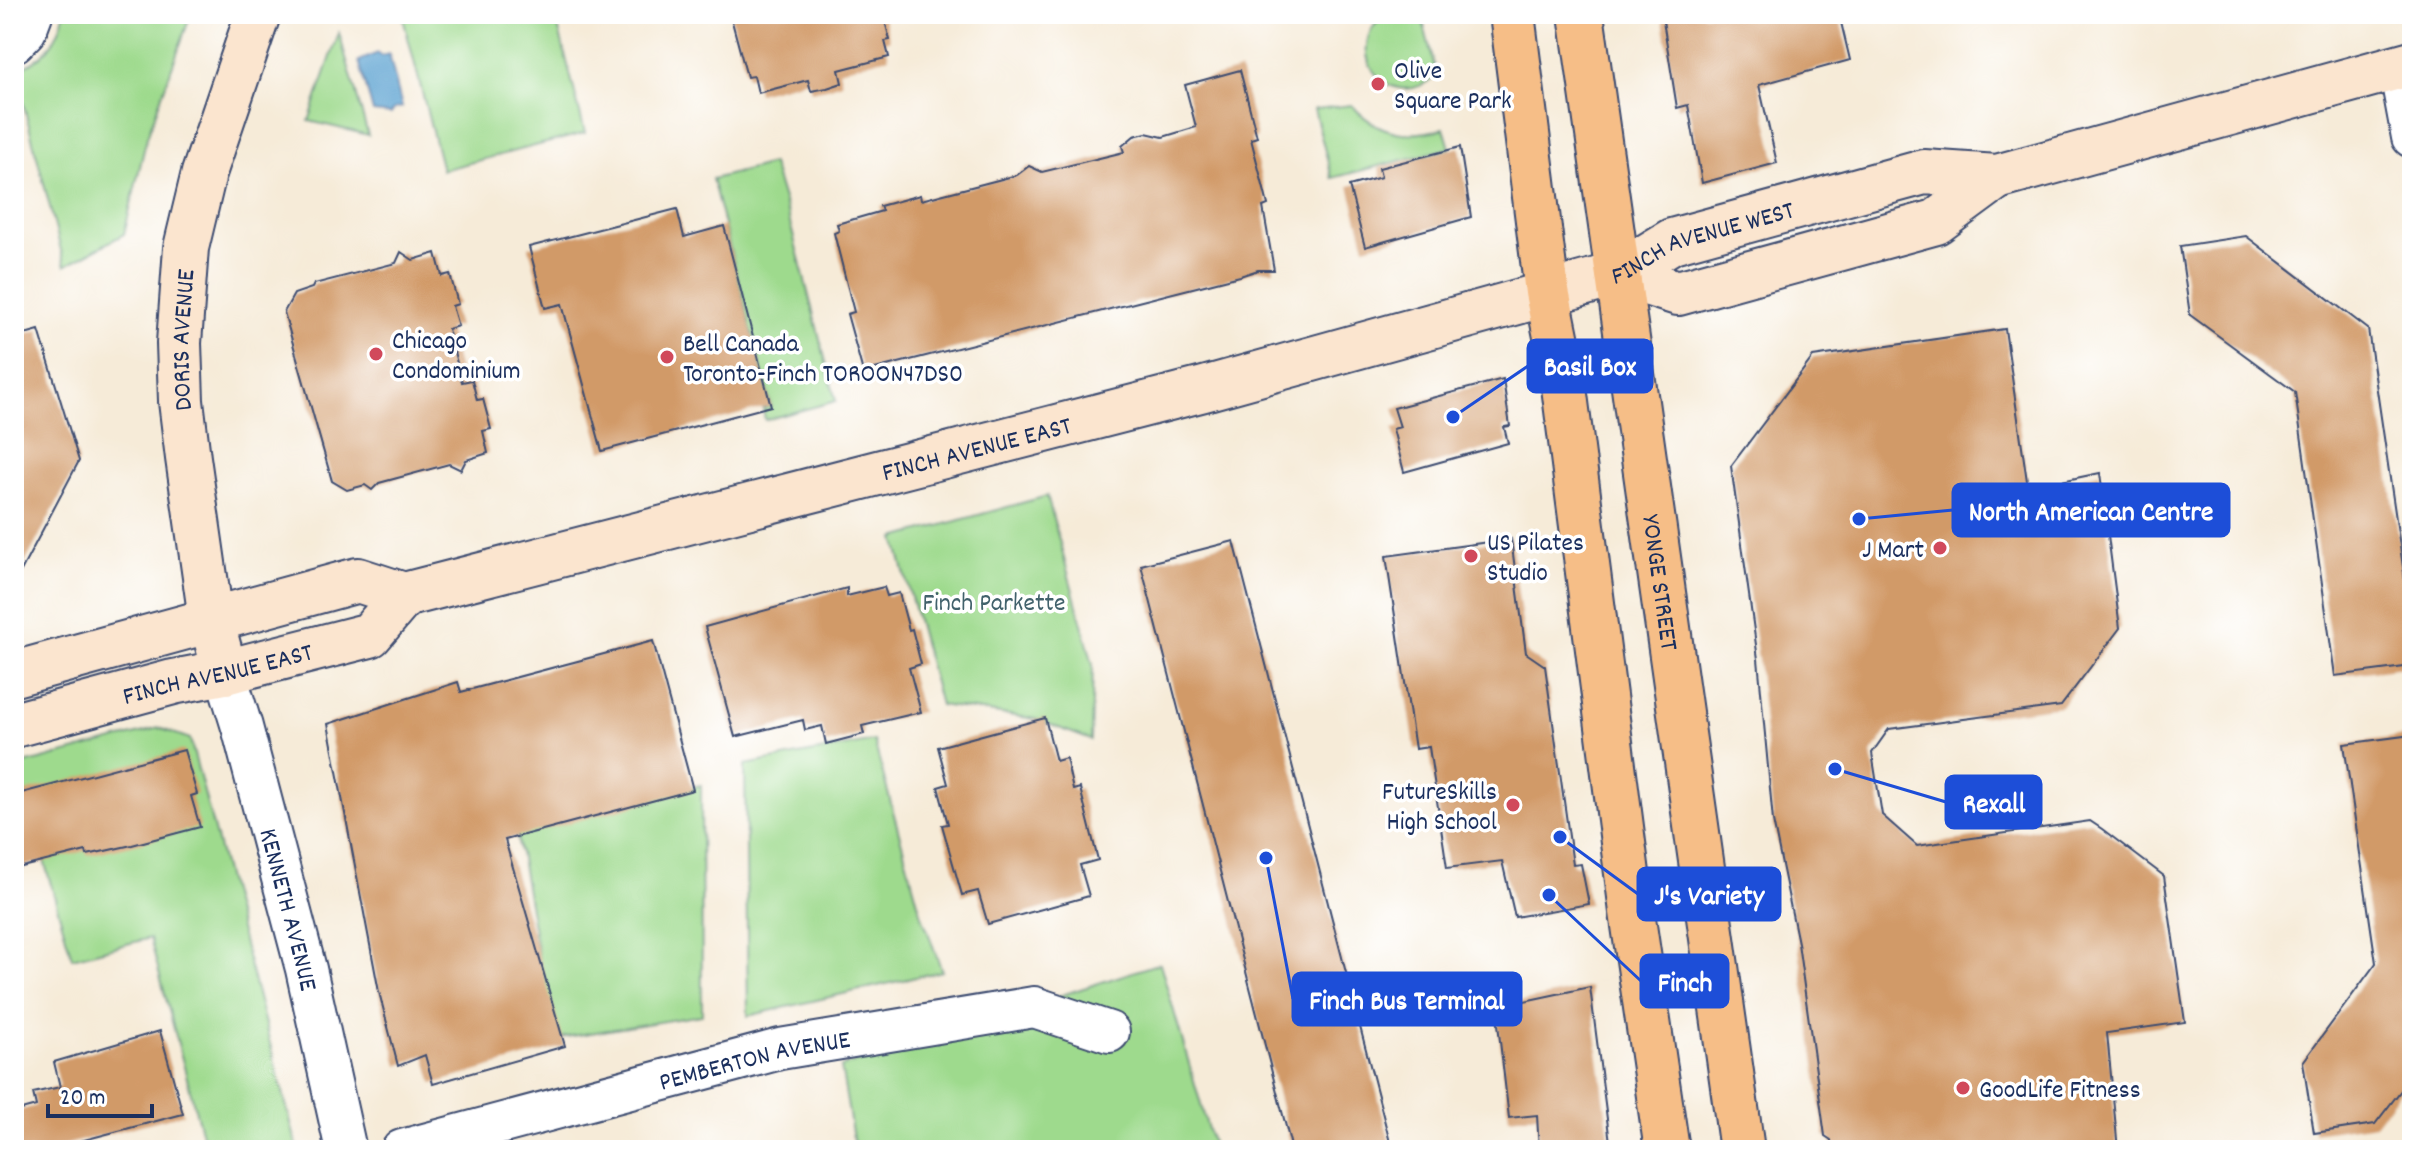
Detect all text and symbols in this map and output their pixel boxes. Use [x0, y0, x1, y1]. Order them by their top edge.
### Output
place label: Olive Square Park [1394, 54, 1512, 121]
marker: Olive Square Park [1369, 75, 1387, 93]
street label: FINCH AVENUE WEST [1608, 193, 1799, 297]
street label: DORIS AVENUE [164, 268, 206, 413]
place label: Chicago Condominium [392, 324, 521, 391]
place label: Bell Canada Toronto-Finch TOROON47DS0 [683, 327, 963, 394]
callout: Basil Box [1528, 340, 1652, 392]
marker: Chicago Condominium [367, 345, 385, 363]
marker: Bell Canada Toronto-Finch TOROON47DS0 [658, 348, 676, 366]
text: Basil Box [1544, 350, 1637, 390]
street label: FINCH AVENUE EAST [879, 409, 1076, 493]
callout: North American Centre [1953, 484, 2229, 536]
text: North American Centre [1969, 495, 2213, 535]
street label: YONGE STREET [1630, 512, 1686, 654]
place label: US Pilates Studio [1487, 526, 1584, 593]
place label: J Mart [1862, 533, 1924, 570]
marker: J Mart [1931, 539, 1949, 557]
marker: US Pilates Studio [1462, 547, 1480, 565]
park label: Finch Parkette [922, 586, 1066, 623]
street label: FINCH AVENUE EAST [119, 635, 318, 717]
place label: FutureSkills High School [1382, 775, 1497, 842]
callout: Rexall [1946, 776, 2041, 828]
text: Rexall [1963, 787, 2026, 827]
marker: FutureSkills High School [1504, 796, 1522, 814]
street label: KENNETH AVENUE [248, 825, 325, 995]
callout: J's Variety [1638, 868, 1780, 920]
text: J's Variety [1654, 879, 1766, 919]
callout: Finch [1641, 955, 1728, 1007]
text: Finch [1658, 966, 1712, 1006]
callout: Finch Bus Terminal [1293, 973, 1521, 1025]
text: Finch Bus Terminal [1309, 984, 1505, 1024]
street label: PEMBERTON AVENUE [655, 1023, 853, 1103]
scale bar [48, 1068, 152, 1118]
place label: GoodLife Fitness [1979, 1073, 2141, 1110]
marker: GoodLife Fitness [1954, 1079, 1972, 1097]
text: 20 m [60, 1082, 106, 1116]

